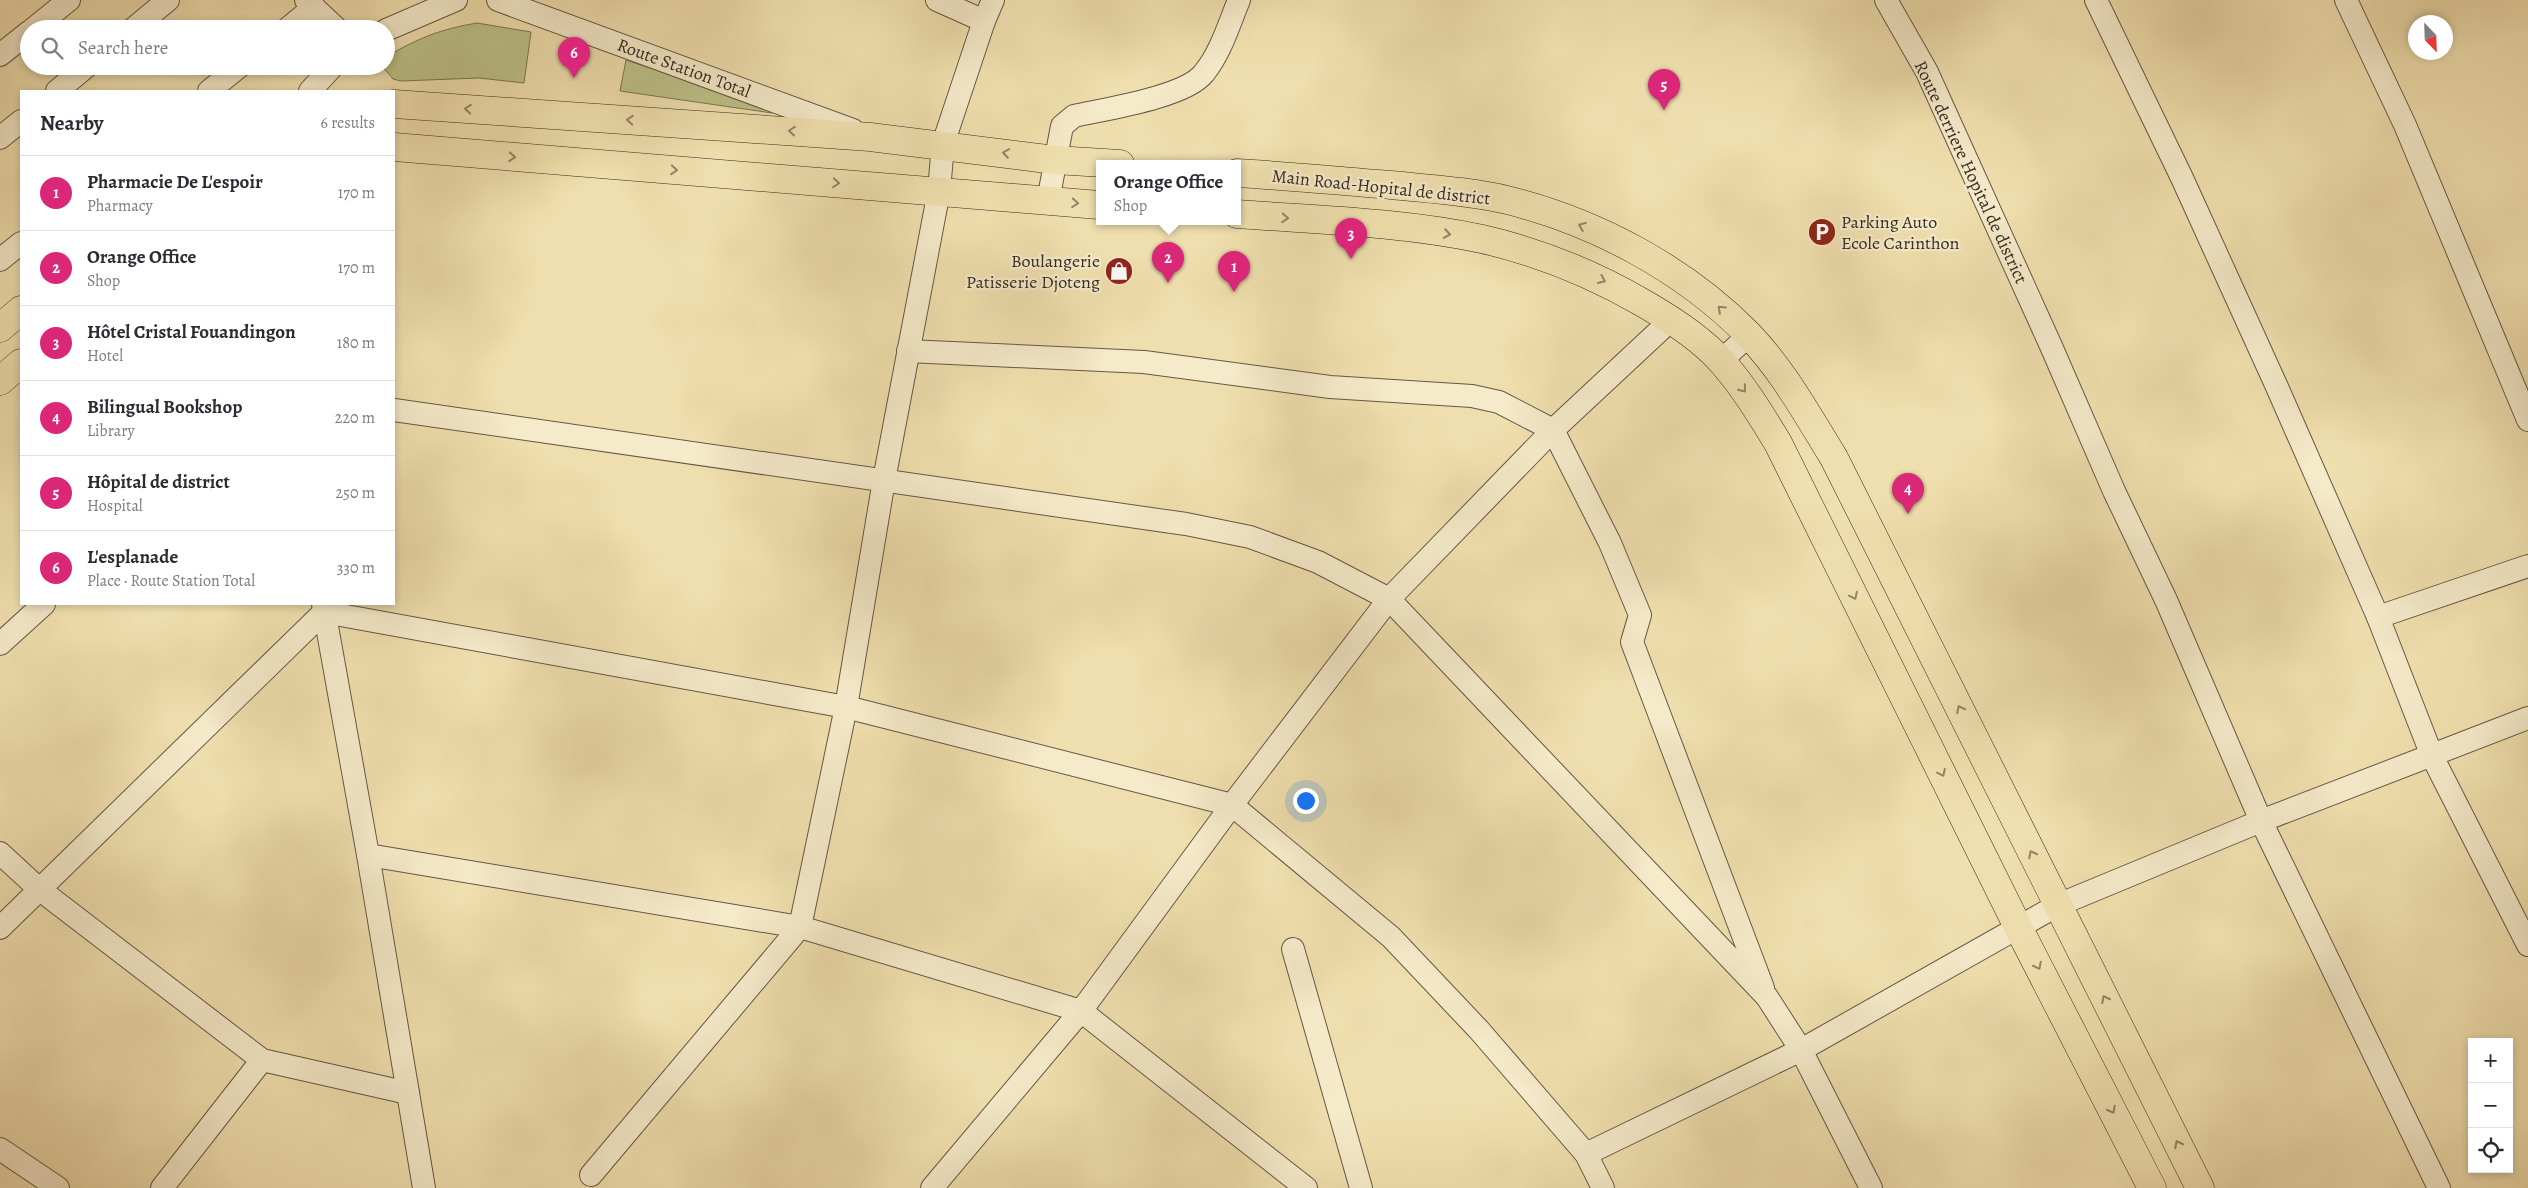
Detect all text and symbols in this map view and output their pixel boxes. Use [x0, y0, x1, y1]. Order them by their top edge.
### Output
north arrow [2408, 15, 2453, 60]
search box [20, 20, 395, 75]
street label: Route Station Total [614, 33, 755, 103]
icon: search [38, 34, 66, 62]
text: Search here [78, 35, 168, 61]
pin: 6 [558, 37, 590, 78]
street label: Route derriere Hopital de district [1909, 57, 2033, 287]
pin: 5 [1648, 69, 1680, 110]
one-way arrow [464, 104, 472, 115]
text: Nearby [40, 109, 103, 137]
text: 6 results [321, 112, 375, 134]
one-way arrow [626, 115, 634, 126]
one-way arrow [788, 126, 796, 137]
one-way arrow [1002, 148, 1010, 159]
one-way arrow [508, 151, 516, 162]
popup [1096, 160, 1241, 225]
one-way arrow [670, 164, 678, 175]
street label: Main Road-Hopital de district [1271, 164, 1491, 210]
text: Pharmacie De L'espoir [87, 169, 263, 195]
text: Orange Office [1114, 169, 1223, 195]
one-way arrow [832, 177, 840, 188]
text: 1 [53, 182, 59, 204]
text: 170 m [338, 182, 375, 204]
text: Pharmacy [87, 195, 153, 217]
text: Shop [1114, 195, 1147, 217]
one-way arrow [1071, 197, 1079, 208]
place label: Parking Auto Ecole Carinthon [1841, 210, 1960, 255]
one-way arrow [1282, 212, 1290, 223]
parking icon: Parking Auto Ecole Carinthon [1807, 217, 1837, 247]
pin: 3 [1335, 218, 1367, 259]
one-way arrow [1578, 222, 1587, 232]
one-way arrow [1443, 228, 1451, 239]
pin: 2 [1152, 242, 1184, 283]
text: Orange Office [87, 244, 196, 270]
place label: Boulangerie Patisserie Djoteng [966, 249, 1100, 294]
pin: 1 [1218, 251, 1250, 292]
shop icon: Boulangerie Patisserie Djoteng [1104, 256, 1134, 286]
text: 2 [52, 257, 60, 279]
text: 170 m [338, 257, 375, 279]
text: Shop [87, 270, 120, 292]
one-way arrow [1597, 274, 1606, 285]
one-way arrow [1717, 306, 1726, 315]
text: Hôtel Cristal Fouandingon [87, 319, 296, 345]
text: 3 [53, 332, 59, 354]
text: 180 m [337, 332, 375, 354]
text: Hotel [87, 345, 123, 367]
one-way arrow [1737, 383, 1746, 393]
text: Bilingual Bookshop [87, 394, 242, 420]
text: 4 [52, 407, 60, 429]
text: 220 m [335, 407, 375, 429]
text: Library [87, 420, 135, 442]
text: Hôpital de district [87, 469, 230, 495]
pin: 4 [1892, 473, 1924, 514]
text: 5 [53, 482, 59, 504]
text: 250 m [336, 482, 375, 504]
text: Hospital [87, 495, 143, 517]
text: L'esplanade [87, 544, 178, 570]
text: 6 [52, 557, 60, 579]
text: 330 m [337, 557, 375, 579]
text: Place · Route Station Total [87, 570, 255, 592]
one-way arrow [1848, 591, 1858, 600]
one-way arrow [1955, 705, 1966, 714]
one-way arrow [1936, 768, 1946, 777]
your location [1293, 788, 1319, 814]
one-way arrow [2028, 850, 2038, 859]
one-way arrow [2032, 961, 2042, 970]
one-way arrow [2101, 995, 2111, 1004]
map controls [2468, 1038, 2513, 1173]
button: + [2468, 1038, 2513, 1083]
button: − [2468, 1083, 2513, 1128]
one-way arrow [2106, 1105, 2116, 1114]
button: locate [2468, 1128, 2513, 1173]
one-way arrow [2174, 1141, 2184, 1150]

